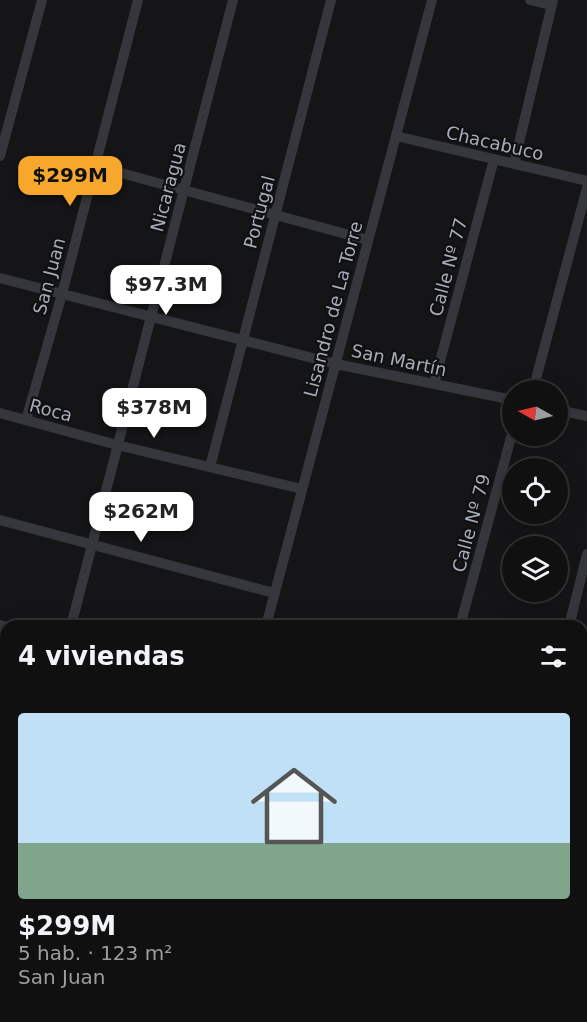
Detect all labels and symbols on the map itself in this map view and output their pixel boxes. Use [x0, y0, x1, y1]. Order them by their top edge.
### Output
street label: Chacabuco [444, 122, 546, 164]
street label: Nicaragua [146, 140, 190, 234]
pin: $299M [28, 156, 112, 207]
street label: Portugal [239, 173, 279, 251]
street label: Calle Nº 77 [425, 216, 471, 318]
street label: Lisandro de La Torre [299, 219, 367, 399]
street label: San Juan [29, 235, 69, 317]
pin: $97.3M [117, 265, 215, 316]
street label: San Martín [349, 340, 449, 380]
north arrow [502, 380, 568, 446]
pin: $378M [112, 388, 196, 439]
street label: Roca [27, 394, 75, 426]
street label: Calle Nº 79 [448, 472, 494, 574]
pin: $262M [99, 492, 183, 543]

